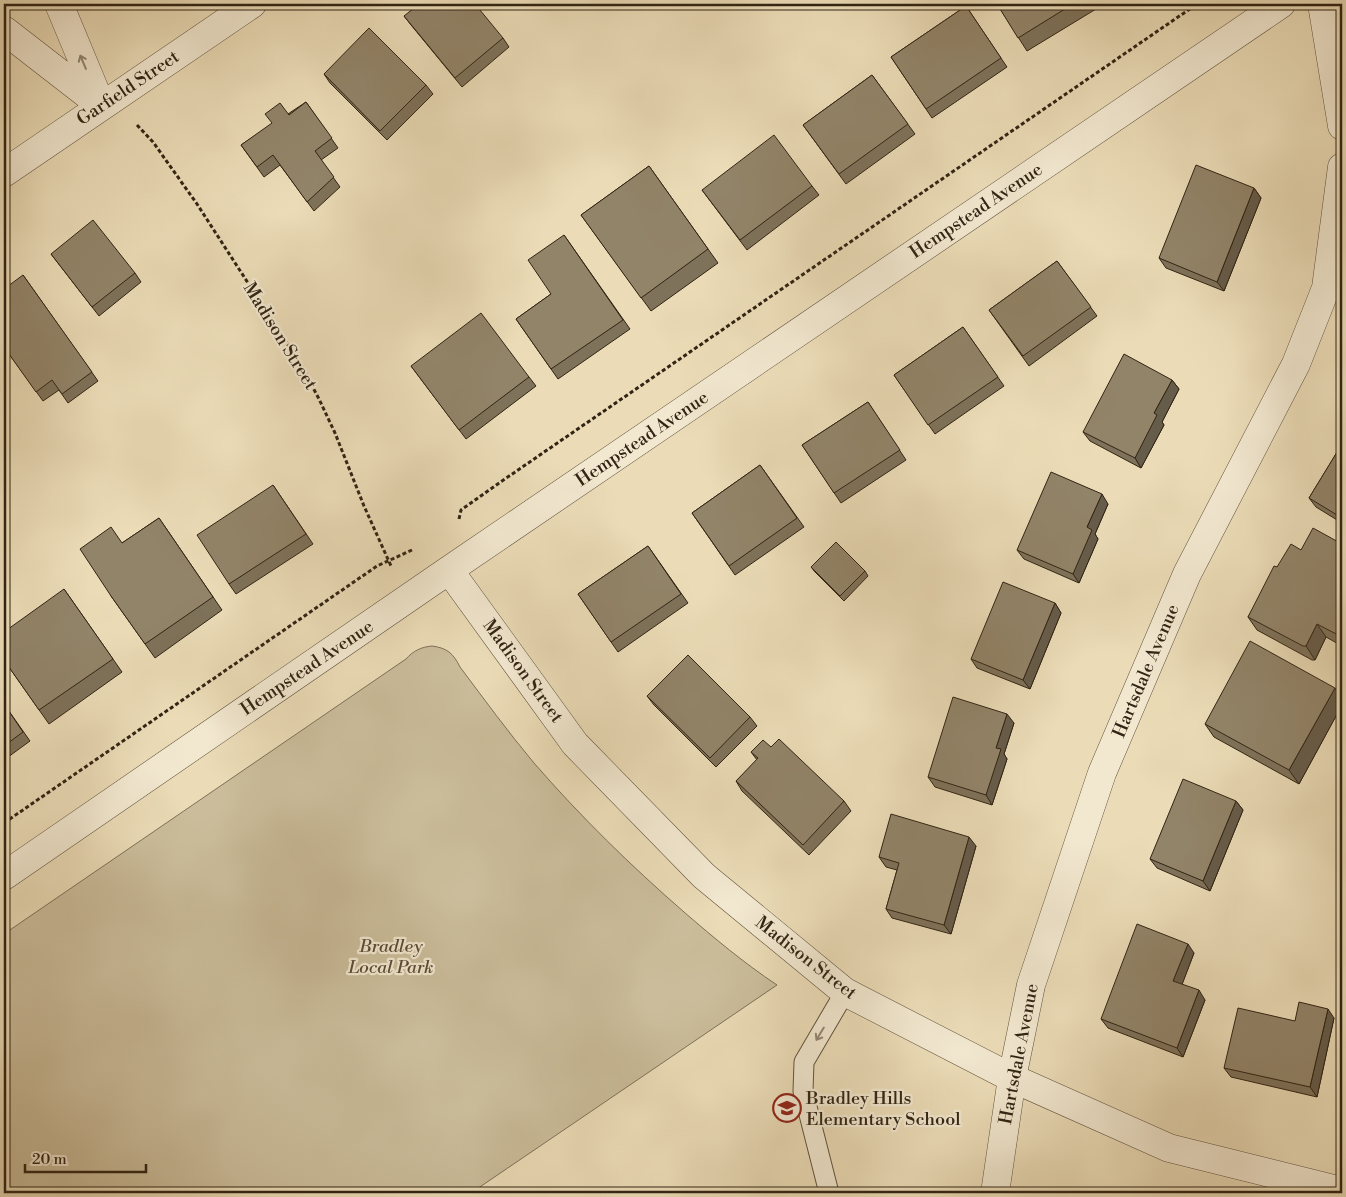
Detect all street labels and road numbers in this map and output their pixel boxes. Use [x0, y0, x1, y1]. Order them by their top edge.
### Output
street label: Garfield Street [72, 45, 184, 131]
street label: Hempstead Avenue [905, 158, 1047, 264]
street label: Madison Street [238, 278, 323, 395]
street label: Hempstead Avenue [571, 386, 713, 492]
street label: Hartsdale Avenue [1108, 601, 1184, 741]
street label: Hempstead Avenue [236, 615, 378, 721]
street label: Madison Street [478, 615, 569, 728]
street label: Madison Street [751, 911, 862, 1005]
street label: Hartsdale Avenue [994, 982, 1044, 1126]

